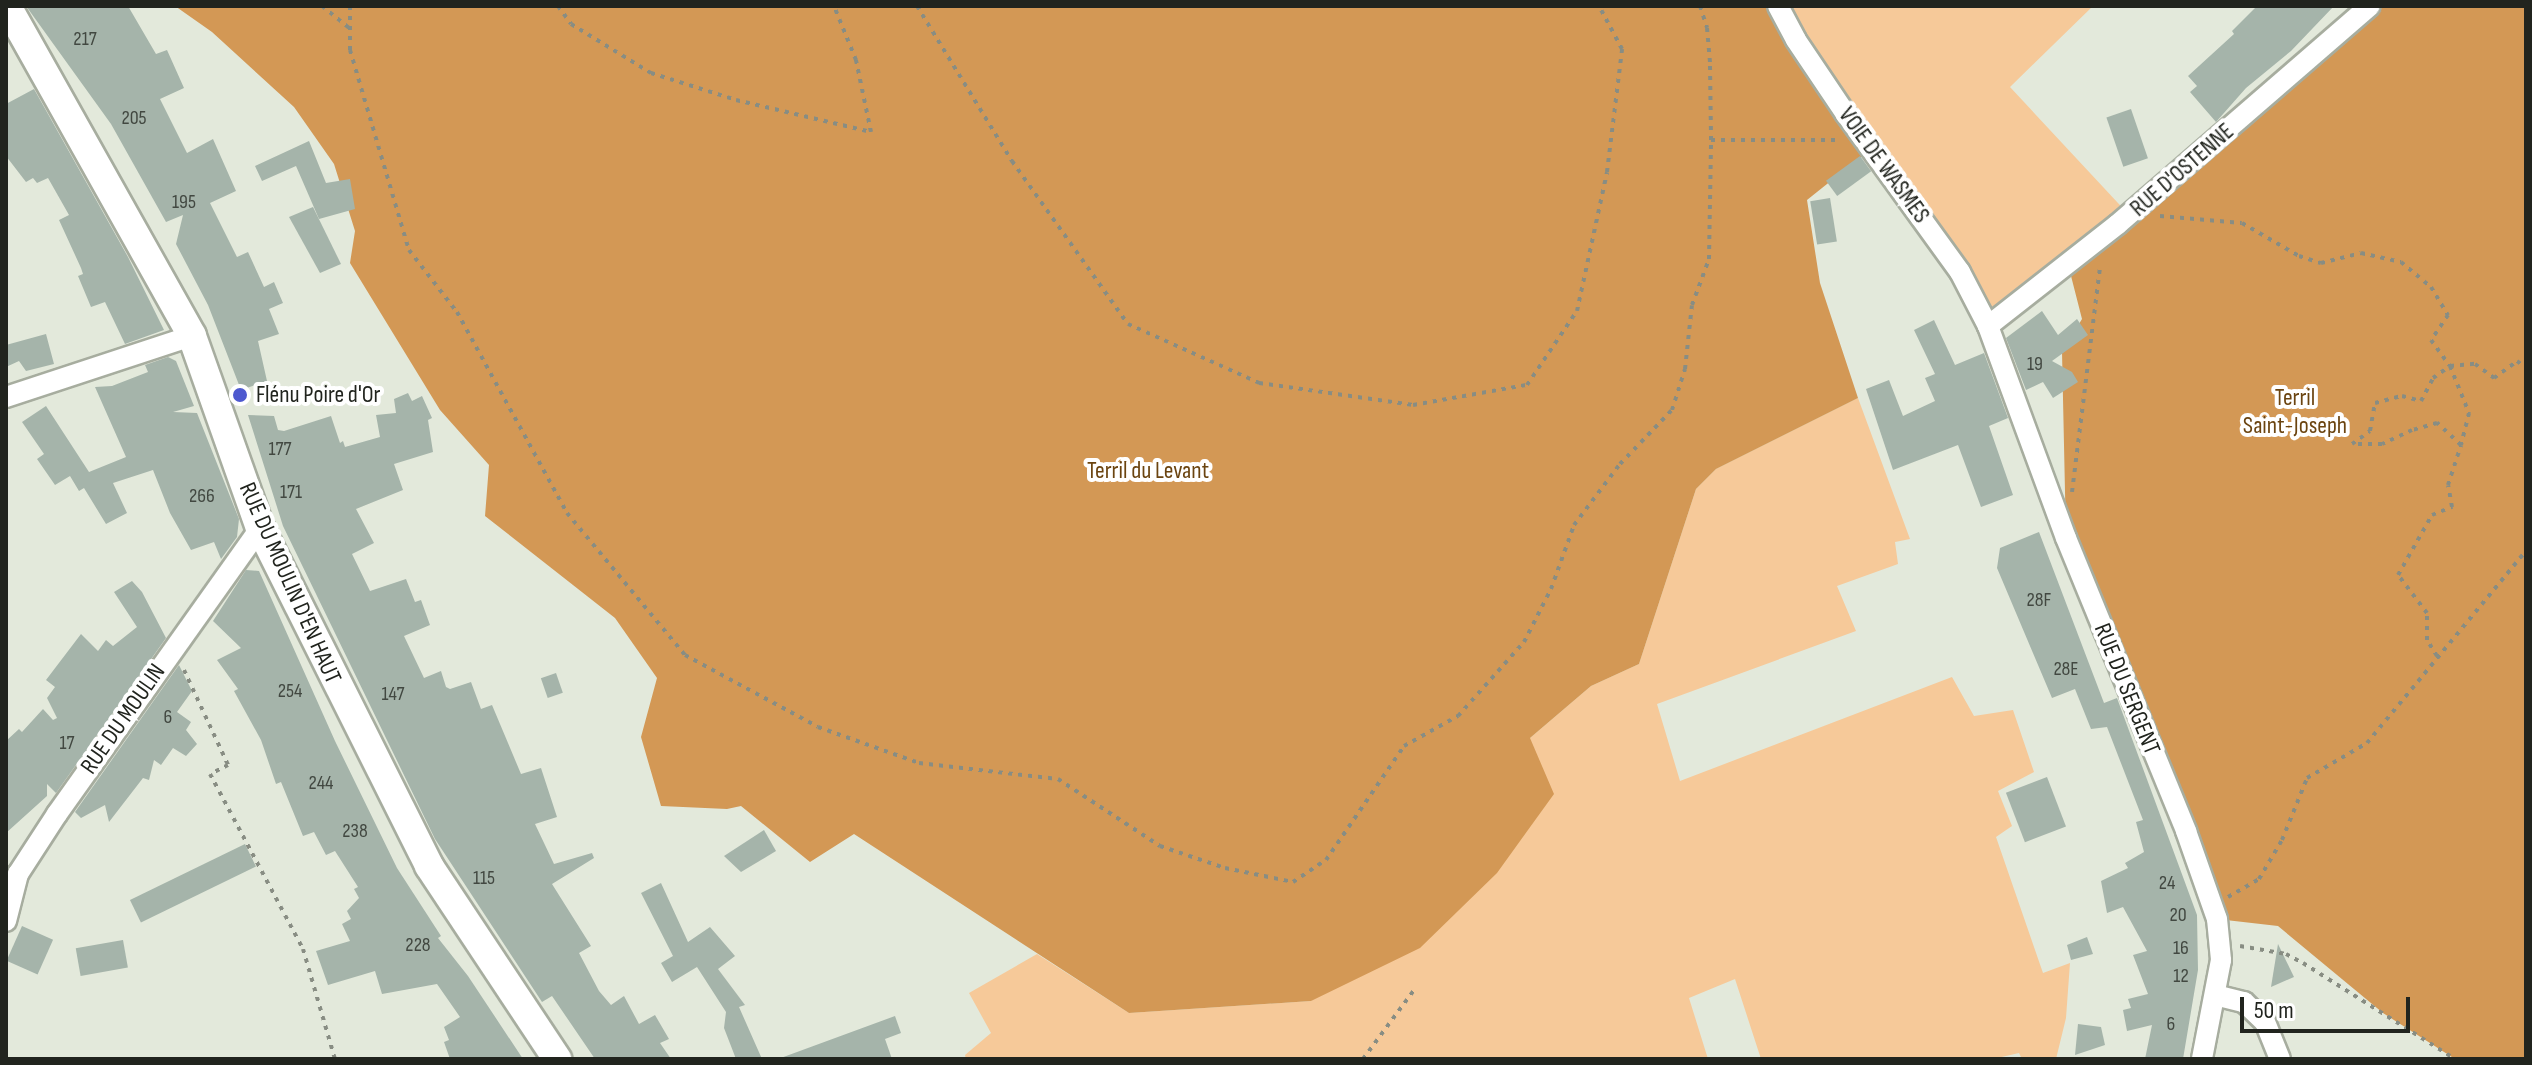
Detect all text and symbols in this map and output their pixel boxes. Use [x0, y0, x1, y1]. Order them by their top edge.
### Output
house number: 217 [73, 27, 97, 51]
street label: VOIE DE WASMES [1832, 101, 1936, 229]
house number: 205 [121, 106, 147, 130]
street label: RUE D'OSTENNE [2124, 117, 2240, 223]
house number: 195 [172, 190, 196, 214]
house number: 19 [2027, 352, 2043, 376]
place label: Flénu Poire d'Or [256, 381, 380, 409]
park label: Terril Saint-Joseph [2243, 384, 2347, 440]
marker: Flénu Poire d'Or [231, 386, 249, 404]
house number: 177 [269, 437, 291, 461]
park label: Terril du Levant [1087, 457, 1209, 485]
street label: RUE DU MOULIN D'EN HAUT [233, 478, 347, 688]
house number: 171 [280, 480, 302, 504]
house number: 266 [189, 484, 215, 508]
house number: 28F [2027, 588, 2051, 612]
street label: RUE DU SERGENT [2088, 619, 2166, 759]
house number: 28E [2053, 657, 2079, 681]
street label: RUE DU MOULIN [75, 658, 171, 780]
house number: 254 [278, 679, 302, 703]
house number: 147 [381, 682, 405, 706]
house number: 6 [164, 705, 172, 729]
house number: 17 [60, 731, 74, 755]
house number: 244 [309, 771, 333, 795]
house number: 238 [342, 819, 368, 843]
house number: 115 [473, 866, 495, 890]
house number: 24 [2159, 871, 2175, 895]
house number: 20 [2169, 903, 2187, 927]
house number: 228 [405, 933, 431, 957]
house number: 16 [2173, 936, 2189, 960]
house number: 12 [2173, 964, 2189, 988]
scale bar [2244, 981, 2414, 1031]
text: 50 m [2254, 996, 2294, 1025]
house number: 6 [2167, 1012, 2175, 1036]

